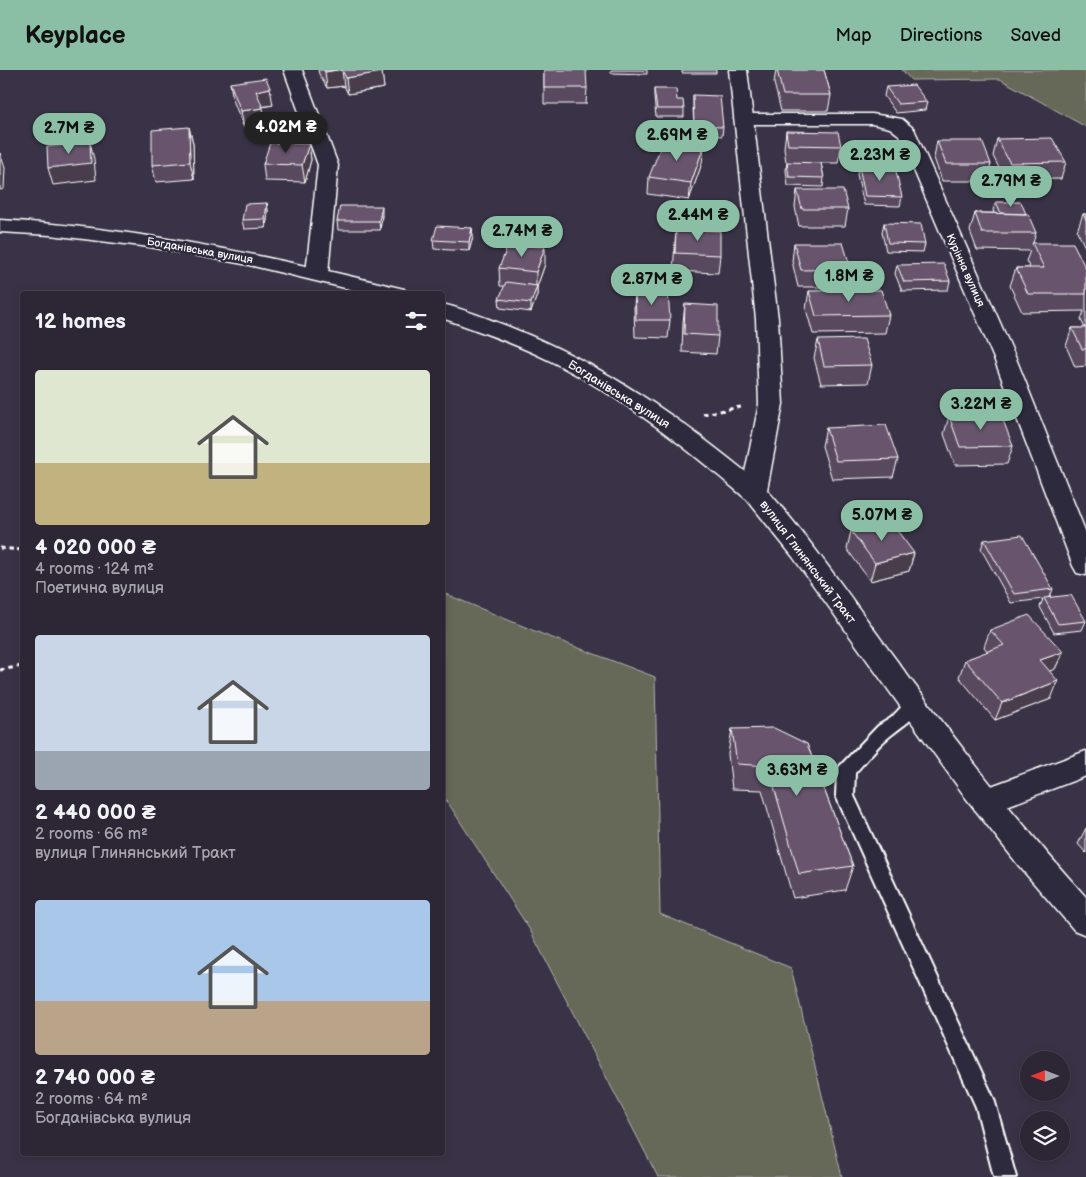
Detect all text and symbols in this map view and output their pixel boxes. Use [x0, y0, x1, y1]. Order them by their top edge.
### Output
text: Keyplace [25, 21, 126, 50]
text: Map [836, 25, 872, 46]
text: Directions [900, 25, 982, 46]
text: Saved [1010, 25, 1061, 46]
pin: 2.7M ₴ [28, 112, 110, 155]
pin: 4.02M ₴ [240, 112, 332, 154]
text: 4.02M ₴ [255, 118, 317, 137]
text: 2.7M ₴ [44, 119, 94, 138]
pin: 2.69M ₴ [631, 119, 723, 162]
text: 2.69M ₴ [647, 126, 707, 145]
pin: 2.23M ₴ [834, 140, 926, 182]
text: 2.23M ₴ [850, 146, 910, 165]
pin: 2.79M ₴ [965, 166, 1057, 208]
text: 2.79M ₴ [981, 172, 1041, 191]
pin: 2.44M ₴ [652, 200, 744, 242]
text: 2.44M ₴ [668, 206, 728, 225]
pin: 2.74M ₴ [476, 216, 568, 258]
text: 2.74M ₴ [492, 222, 552, 241]
street label: Курінна вулиця [944, 232, 988, 309]
street label: Богданівська вулиця [146, 235, 254, 266]
pin: 1.8M ₴ [808, 260, 890, 303]
pin: 2.87M ₴ [606, 264, 698, 306]
text: 1.8M ₴ [825, 267, 873, 286]
text: 2.87M ₴ [622, 270, 682, 289]
icon: filters [402, 307, 430, 335]
text: 12 homes [35, 309, 126, 334]
street label: Богданівська вулиця [565, 357, 673, 432]
pin: 3.22M ₴ [935, 388, 1027, 431]
text: 3.22M ₴ [951, 395, 1011, 414]
icon: home [188, 402, 278, 492]
street label: вулиця Глинянський Тракт [756, 498, 859, 627]
pin: 5.07M ₴ [836, 500, 928, 542]
text: 5.07M ₴ [852, 506, 912, 525]
text: 4 020 000 ₴ [35, 535, 156, 560]
text: 4 rooms · 124 m² [35, 560, 154, 579]
text: Поетична вулиця [35, 579, 164, 598]
icon: home [188, 667, 278, 757]
pin: 3.63M ₴ [751, 754, 843, 797]
text: 3.63M ₴ [767, 761, 827, 780]
text: 2 440 000 ₴ [35, 800, 156, 825]
text: 2 rooms · 66 m² [35, 825, 148, 844]
text: вулиця Глинянський Тракт [35, 844, 236, 863]
icon: home [188, 932, 278, 1022]
north arrow [1020, 1051, 1070, 1101]
map controls [1020, 1051, 1070, 1161]
text: 2 740 000 ₴ [35, 1065, 155, 1090]
text: 2 rooms · 64 m² [35, 1090, 148, 1109]
text: Богданівська вулиця [35, 1109, 191, 1128]
button: layers [1020, 1111, 1070, 1161]

